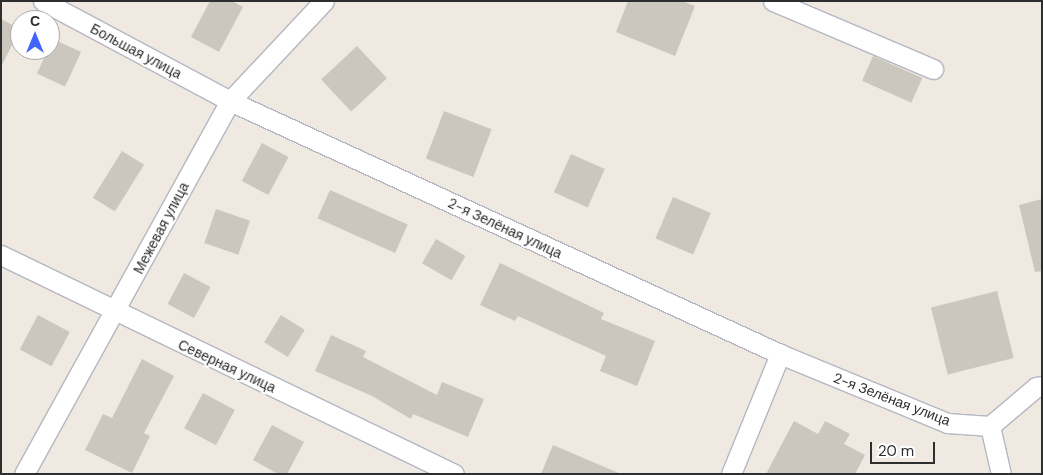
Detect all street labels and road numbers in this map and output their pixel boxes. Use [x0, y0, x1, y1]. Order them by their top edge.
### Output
street label: Большая улица [87, 20, 185, 82]
street label: Межевая улица [130, 179, 192, 277]
street label: 2-я Зелёная улица [445, 194, 565, 262]
street label: Северная улица [175, 336, 279, 396]
street label: 2-я Зелёная улица [831, 369, 953, 429]

